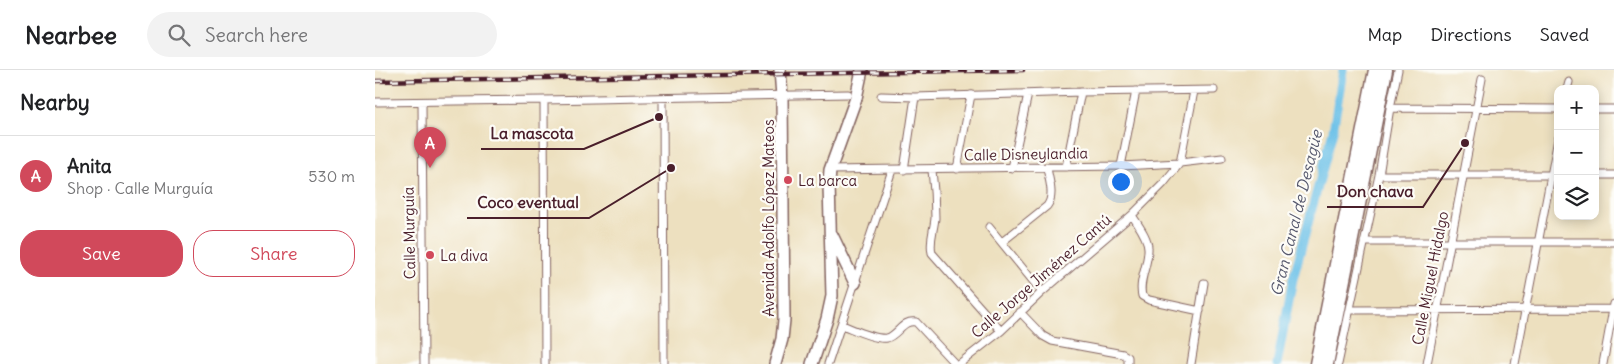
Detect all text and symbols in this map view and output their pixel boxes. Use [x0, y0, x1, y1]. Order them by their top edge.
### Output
search box [147, 12, 497, 57]
text: Nearbee [25, 20, 117, 50]
icon: search [165, 21, 193, 49]
text: Search here [205, 23, 308, 47]
text: Map [1367, 23, 1402, 46]
text: Directions [1430, 23, 1512, 46]
text: Saved [1540, 23, 1589, 46]
map controls [1554, 85, 1599, 220]
button: + [1554, 85, 1599, 130]
text: Nearby [20, 89, 90, 116]
callout: La mascota [481, 118, 584, 149]
street label: Avenida Adolfo López Mateos [759, 119, 778, 317]
text: La mascota [490, 123, 574, 143]
pin: A [414, 127, 446, 168]
water label: Gran Canal de Desagüe [1266, 127, 1327, 298]
button: − [1554, 130, 1599, 175]
street label: Calle Disneylandia [964, 143, 1089, 165]
text: Anita [67, 154, 112, 178]
text: A [31, 166, 41, 186]
text: 530 m [308, 166, 355, 186]
your location [1108, 169, 1134, 195]
place label: La barca [798, 171, 858, 190]
marker: La barca [782, 174, 794, 186]
button: layers [1554, 175, 1599, 220]
callout: Don chava [1327, 176, 1423, 207]
text: Shop · Calle Murguía [67, 178, 213, 198]
text: Don chava [1337, 181, 1413, 201]
street label: Calle Murguía [399, 186, 419, 279]
callout: Coco eventual [467, 187, 589, 218]
text: Coco eventual [477, 192, 579, 212]
street label: Calle Miguel Hidalgo [1408, 209, 1452, 347]
street label: Calle Jorge Jiménez Cantú [967, 210, 1115, 342]
button: Save [20, 230, 183, 277]
button: Share [193, 230, 355, 277]
place label: La diva [440, 246, 489, 265]
marker: La diva [424, 249, 436, 261]

